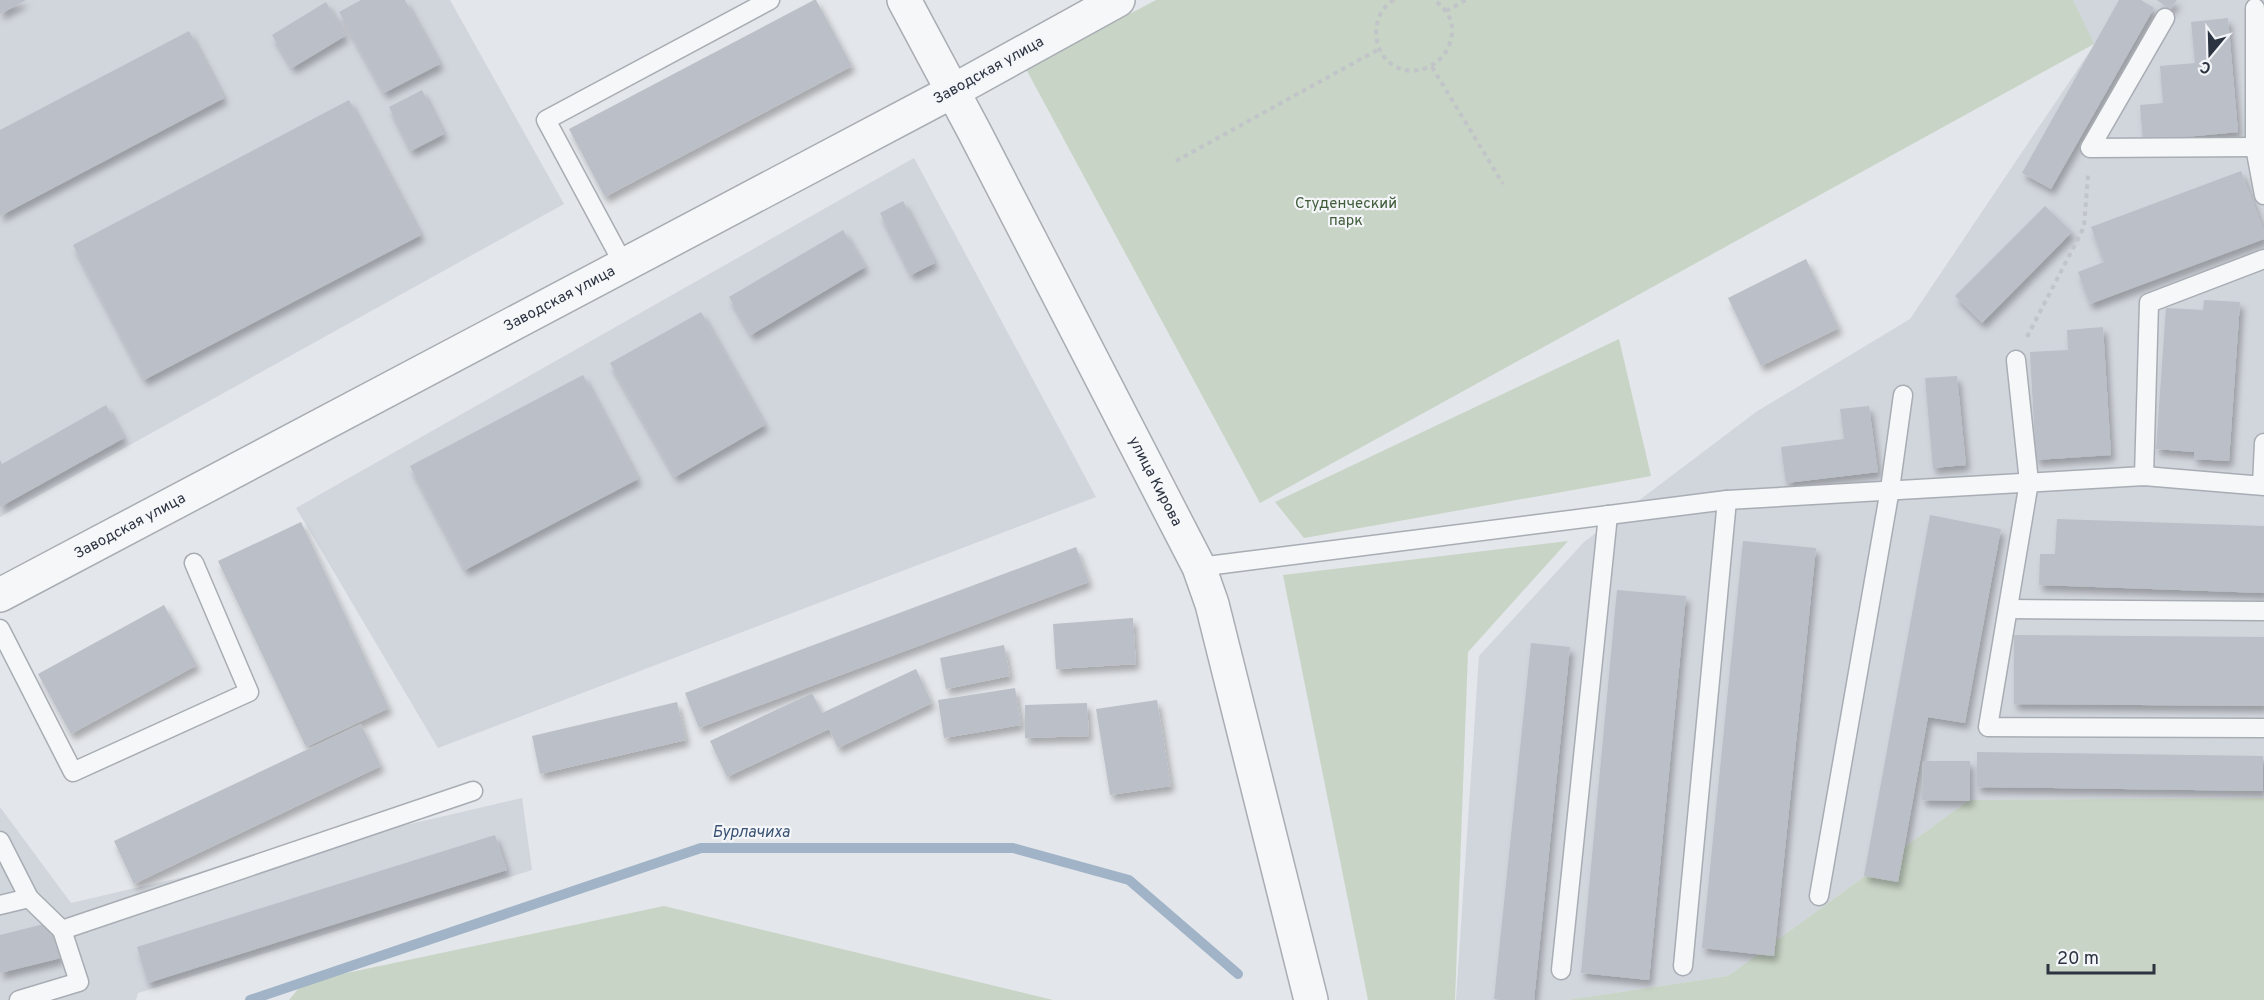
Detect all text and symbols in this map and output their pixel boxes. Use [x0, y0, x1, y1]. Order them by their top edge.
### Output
north arrow [2180, 24, 2240, 84]
street label: Заводская улица [930, 33, 1048, 109]
text: С [2198, 55, 2214, 77]
park label: Студенческий парк [1295, 195, 1397, 231]
street label: Заводская улица [501, 262, 619, 336]
street label: улица Кирова [1124, 433, 1186, 530]
street label: Заводская улица [71, 489, 189, 564]
water label: Бурлачиха [712, 823, 790, 843]
scale bar [2048, 937, 2154, 975]
text: 20 m [2057, 948, 2099, 971]

